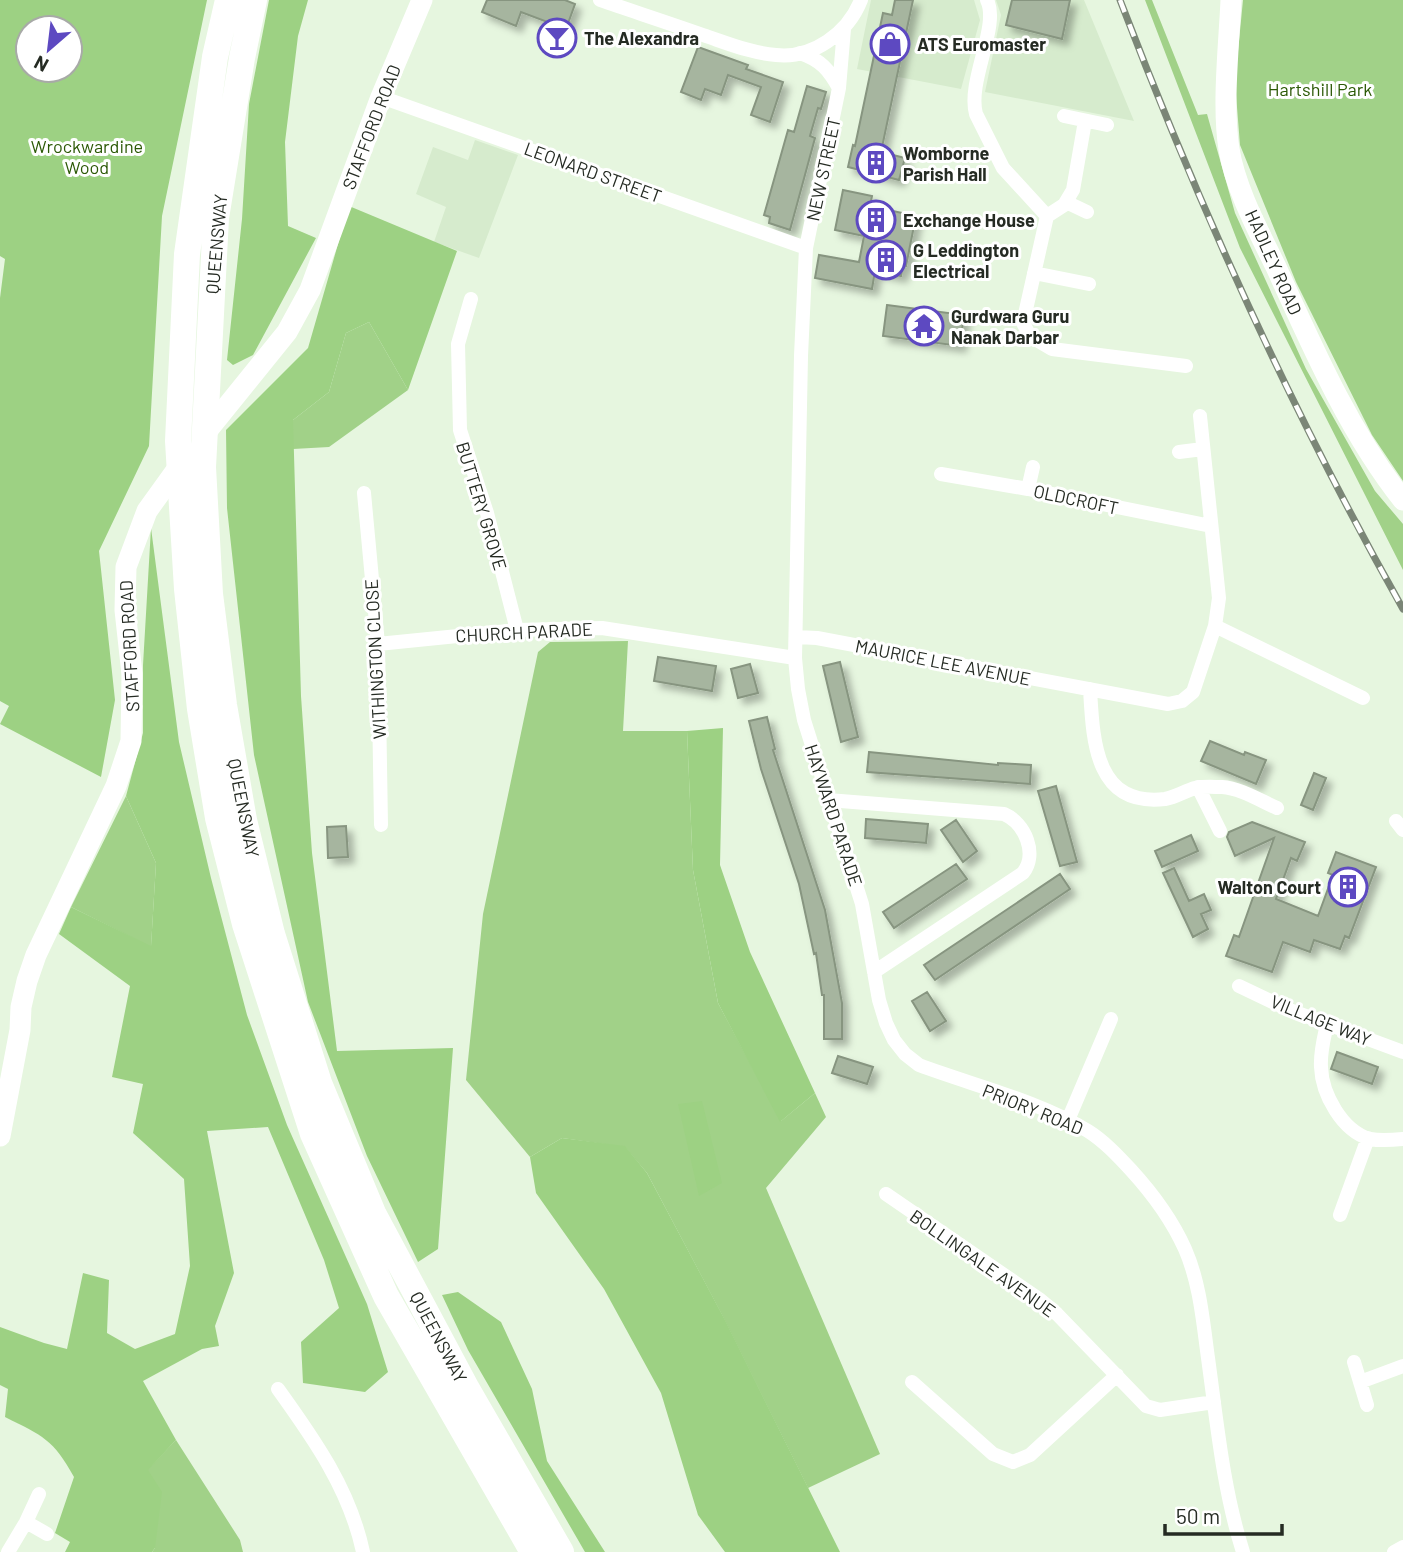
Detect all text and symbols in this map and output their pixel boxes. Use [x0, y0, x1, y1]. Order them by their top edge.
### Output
north arrow [14, 14, 84, 84]
bar icon: The Alexandra [536, 17, 578, 59]
shop icon: ATS Euromaster [869, 23, 911, 65]
place label: The Alexandra [584, 27, 699, 49]
place label: ATS Euromaster [917, 33, 1046, 55]
text: N [30, 51, 52, 78]
street label: STAFFORD ROAD [337, 62, 405, 192]
park label: Hartshill Park [1268, 78, 1372, 100]
street label: NEW STREET [801, 115, 845, 223]
park label: Wrockwardine Wood [31, 135, 143, 178]
street label: LEONARD STREET [521, 137, 665, 207]
building icon: Womborne Parish Hall [855, 142, 897, 184]
place label: Womborne Parish Hall [903, 142, 990, 185]
street label: QUEENSWAY [201, 193, 231, 295]
building icon: Exchange House [855, 199, 897, 241]
street label: HADLEY ROAD [1241, 206, 1307, 318]
place label: Exchange House [903, 209, 1035, 231]
building icon: G Leddington Electrical [865, 239, 907, 281]
place label: G Leddington Electrical [913, 239, 1019, 282]
temple icon: Gurdwara Guru Nanak Darbar [903, 305, 945, 347]
place label: Gurdwara Guru Nanak Darbar [951, 305, 1069, 348]
street label: BUTTERY GROVE [452, 439, 512, 573]
street label: OLDCROFT [1032, 479, 1120, 519]
street label: WITHINGTON CLOSE [360, 578, 390, 740]
street label: STAFFORD ROAD [115, 580, 143, 712]
street label: CHURCH PARADE [455, 617, 593, 647]
street label: MAURICE LEE AVENUE [853, 634, 1033, 690]
street label: HAYWARD PARADE [801, 741, 867, 889]
street label: QUEENSWAY [224, 757, 264, 859]
building icon: Walton Court [1327, 866, 1369, 908]
place label: Walton Court [1218, 876, 1321, 898]
street label: VILLAGE WAY [1267, 990, 1375, 1050]
street label: PRIORY ROAD [980, 1079, 1086, 1139]
street label: BOLLINGALE AVENUE [906, 1205, 1060, 1321]
street label: QUEENSWAY [406, 1288, 472, 1386]
scale bar [1165, 1492, 1282, 1536]
text: 50 m [1176, 1503, 1220, 1528]

